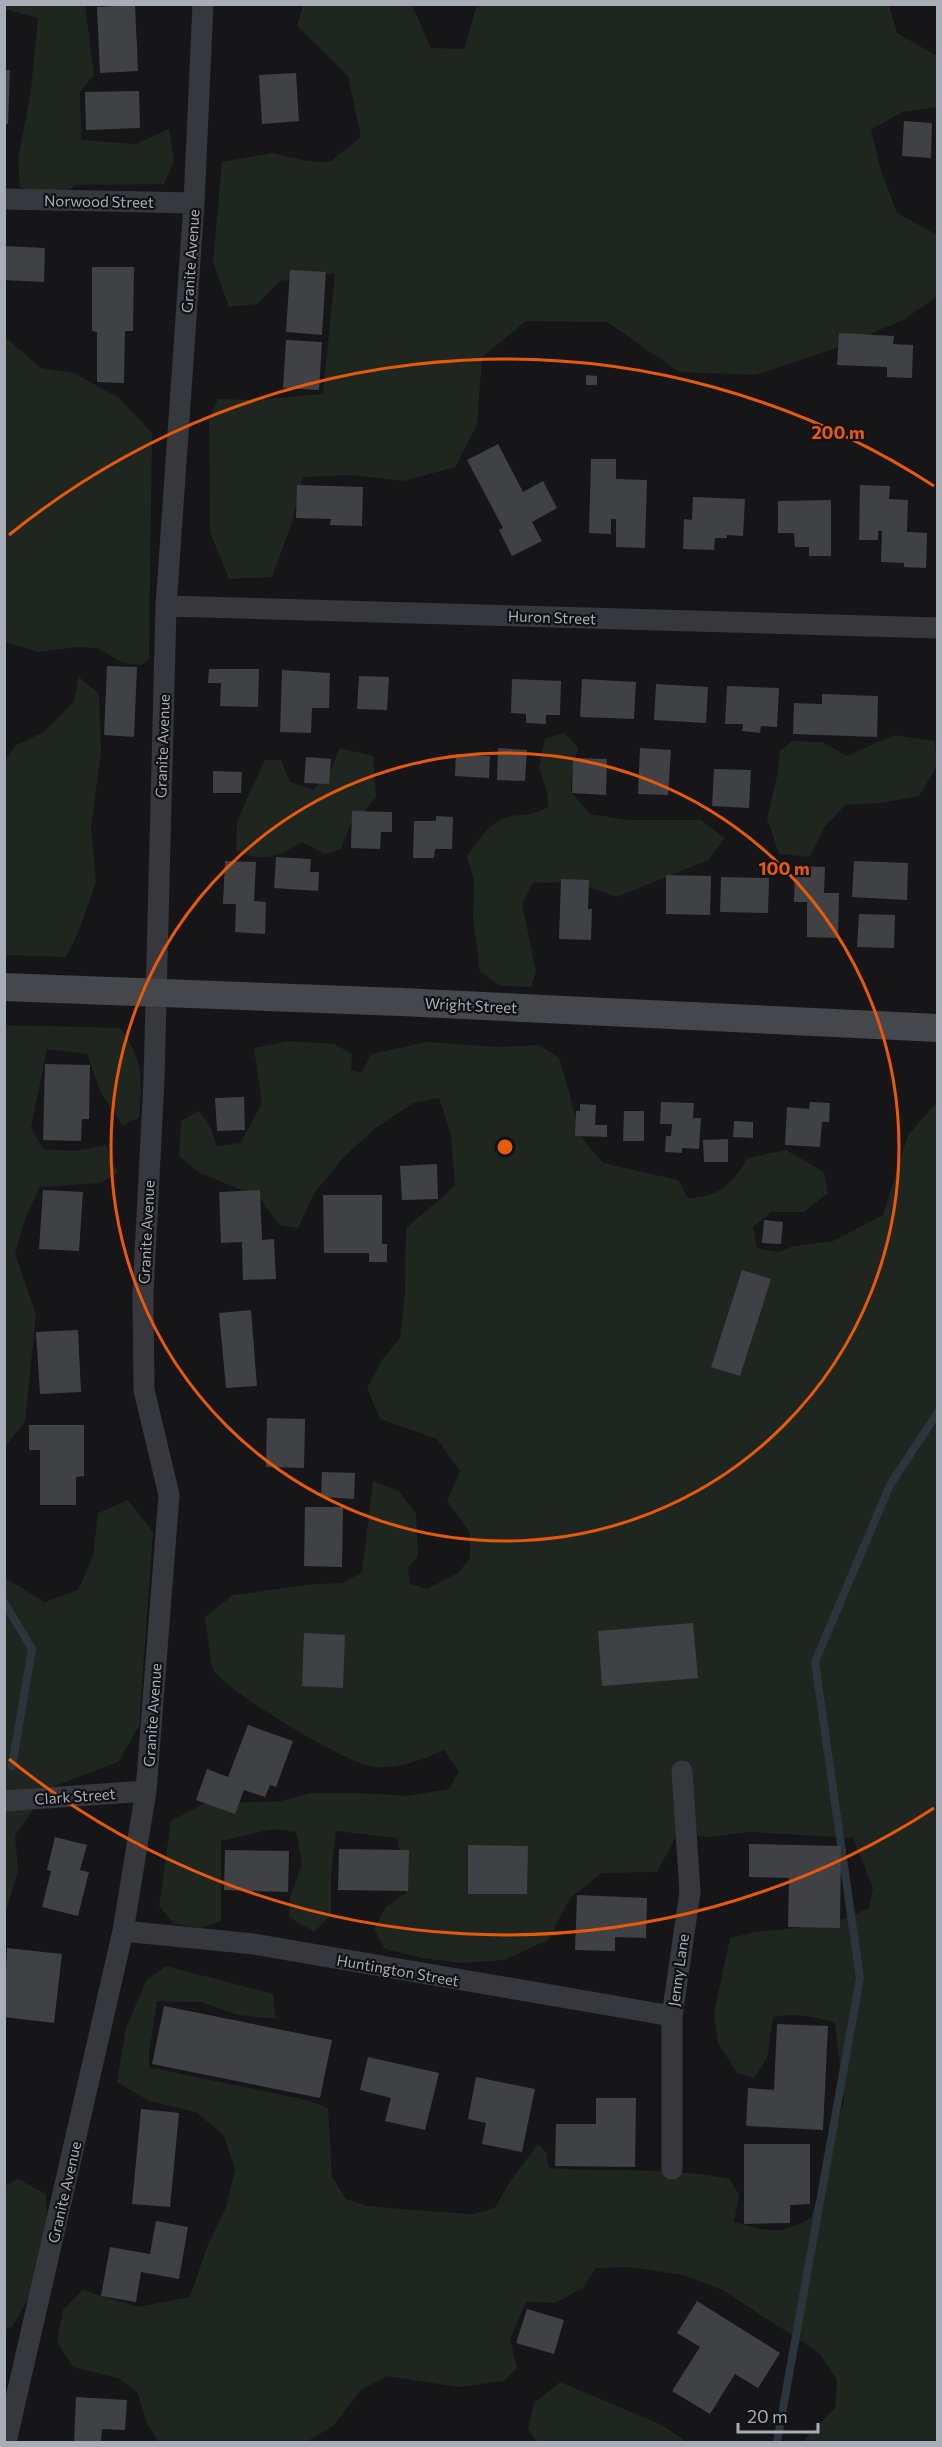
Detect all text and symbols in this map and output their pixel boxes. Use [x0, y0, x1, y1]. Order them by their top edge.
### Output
street label: Norwood Street [44, 191, 154, 211]
street label: Granite Avenue [177, 208, 203, 313]
text: 200 m [811, 421, 865, 443]
street label: Huron Street [508, 606, 596, 628]
street label: Granite Avenue [151, 694, 173, 798]
text: 100 m [758, 857, 810, 879]
street label: Wright Street [424, 994, 518, 1016]
centre of rings [495, 1137, 515, 1157]
street label: Granite Avenue [134, 1180, 158, 1284]
street label: Granite Avenue [139, 1662, 165, 1767]
street label: Clark Street [34, 1784, 116, 1808]
street label: Jenny Lane [664, 1933, 692, 2007]
street label: Huntington Street [335, 1950, 461, 1990]
street label: Granite Avenue [44, 2139, 84, 2245]
scale bar [738, 2396, 818, 2434]
text: 20 m [747, 2405, 788, 2427]

